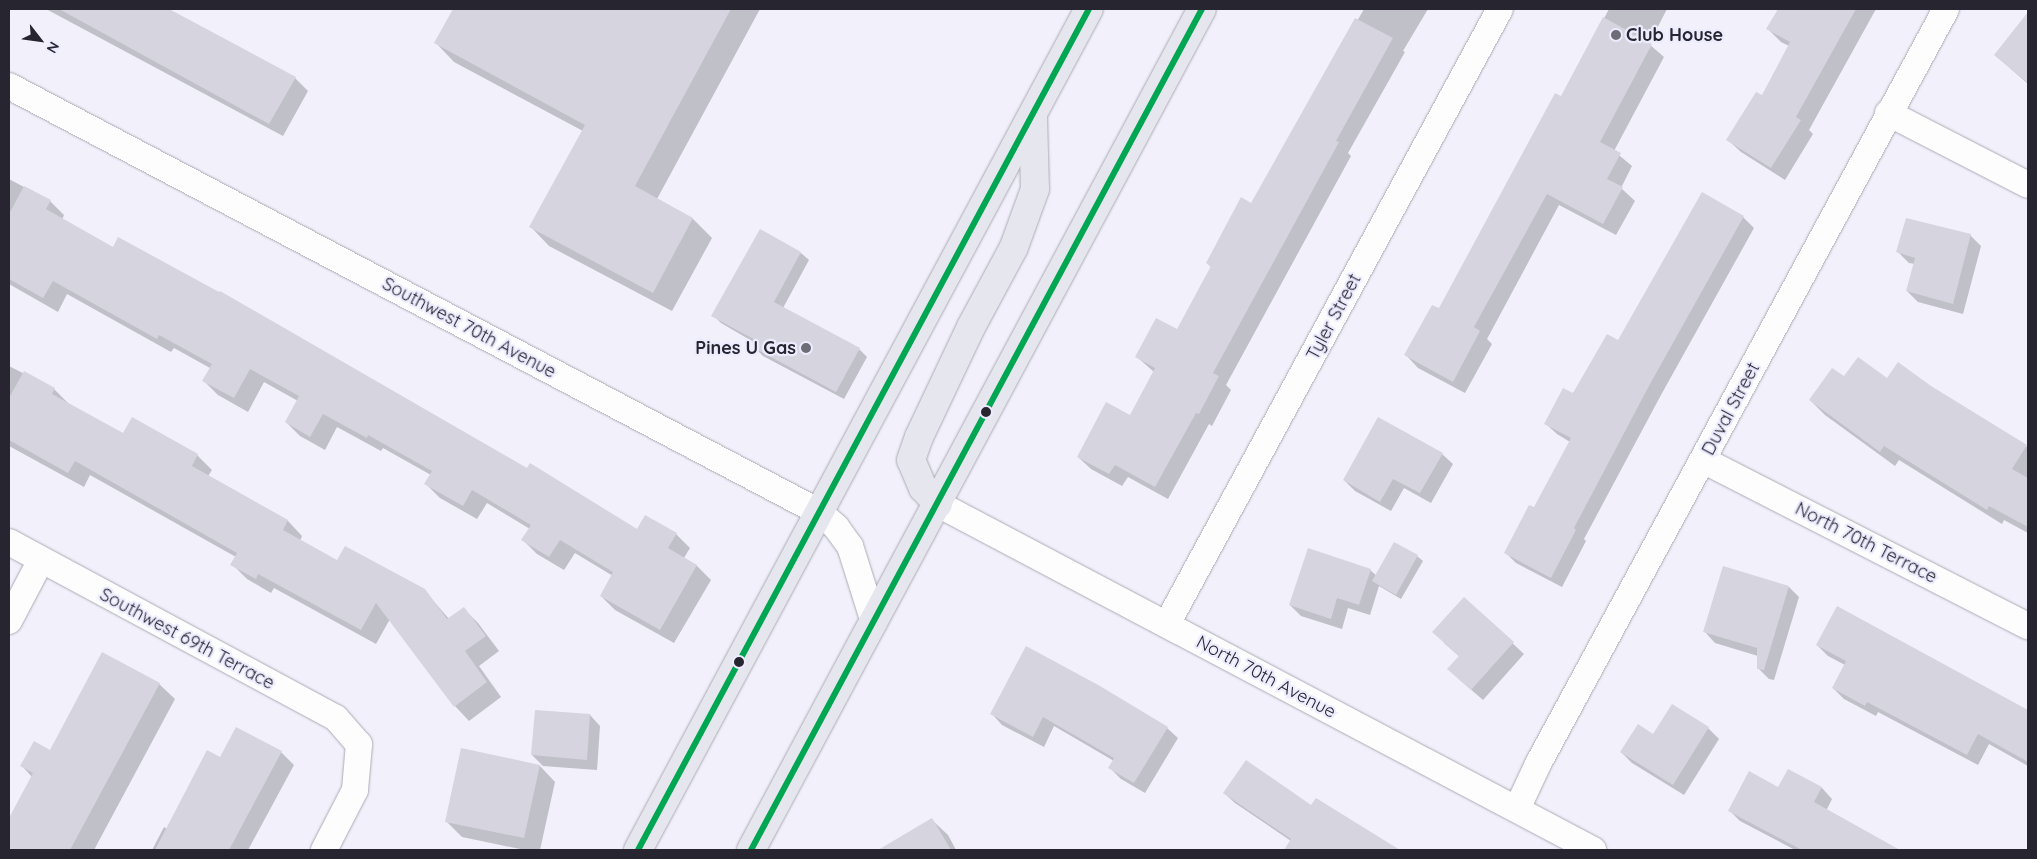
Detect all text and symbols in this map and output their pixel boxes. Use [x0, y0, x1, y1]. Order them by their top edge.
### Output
north arrow [15, 15, 65, 65]
place label: Club House [1626, 24, 1723, 46]
marker: Club House [1610, 29, 1622, 41]
text: N [43, 39, 63, 56]
street label: Tyler Street [1302, 270, 1366, 364]
street label: Southwest 70th Avenue [379, 273, 559, 383]
place label: Pines U Gas [695, 337, 796, 359]
marker: Pines U Gas [800, 342, 812, 354]
street label: Duval Street [1698, 359, 1764, 459]
unlabelled marker [981, 407, 991, 417]
street label: North 70th Terrace [1791, 498, 1941, 588]
street label: Southwest 69th Terrace [96, 584, 278, 694]
street label: North 70th Avenue [1193, 631, 1339, 723]
unlabelled marker [734, 657, 744, 667]

